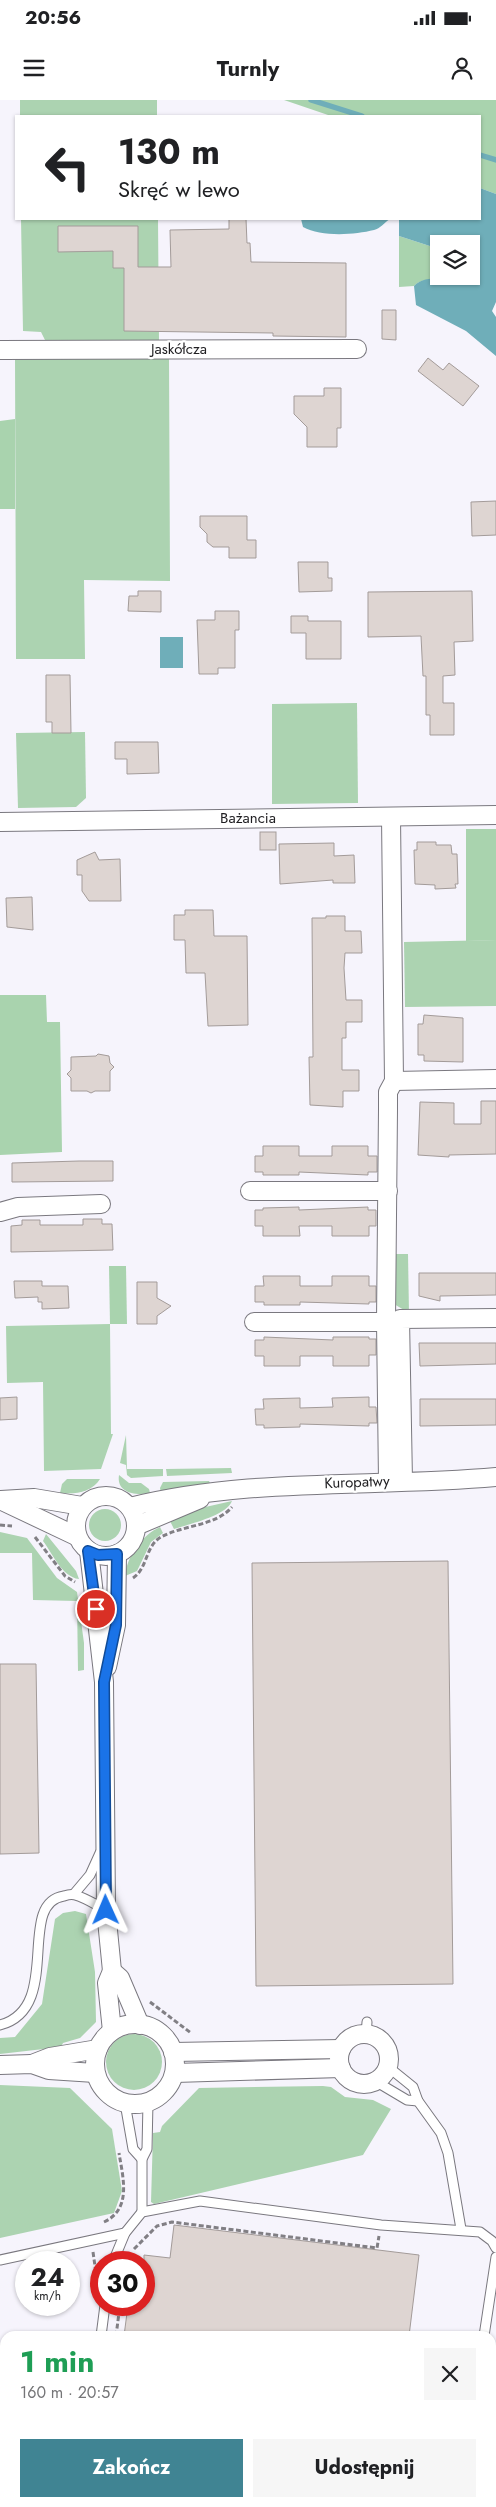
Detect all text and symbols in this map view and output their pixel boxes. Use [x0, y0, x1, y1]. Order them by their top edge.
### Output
text: 20:56 [25, 4, 81, 31]
text: Turnly [217, 52, 279, 84]
icon: menu [20, 54, 48, 82]
icon: person [448, 54, 476, 82]
text: 130 m [118, 127, 220, 177]
icon: left [35, 135, 100, 200]
text: Skręć w lewo [118, 173, 240, 205]
map controls [430, 235, 480, 285]
button: layers [430, 235, 480, 285]
street label: Jaskółcza [149, 338, 207, 360]
street label: Bażancia [220, 807, 276, 829]
street label: Kuropatwy [324, 1470, 391, 1494]
pin [75, 1588, 117, 1630]
icon: arrive [82, 1595, 110, 1623]
position arrow [79, 1883, 131, 1935]
speed limit sign: 30 [90, 2251, 155, 2316]
text: 24 [31, 2259, 64, 2295]
text: km/h [34, 2287, 61, 2305]
text: 1 min [20, 2340, 94, 2383]
button: close [424, 2348, 476, 2400]
text: 160 m · 20:57 [20, 2381, 119, 2404]
button: Zakończ [20, 2439, 243, 2497]
button: Udostępnij [253, 2439, 476, 2497]

